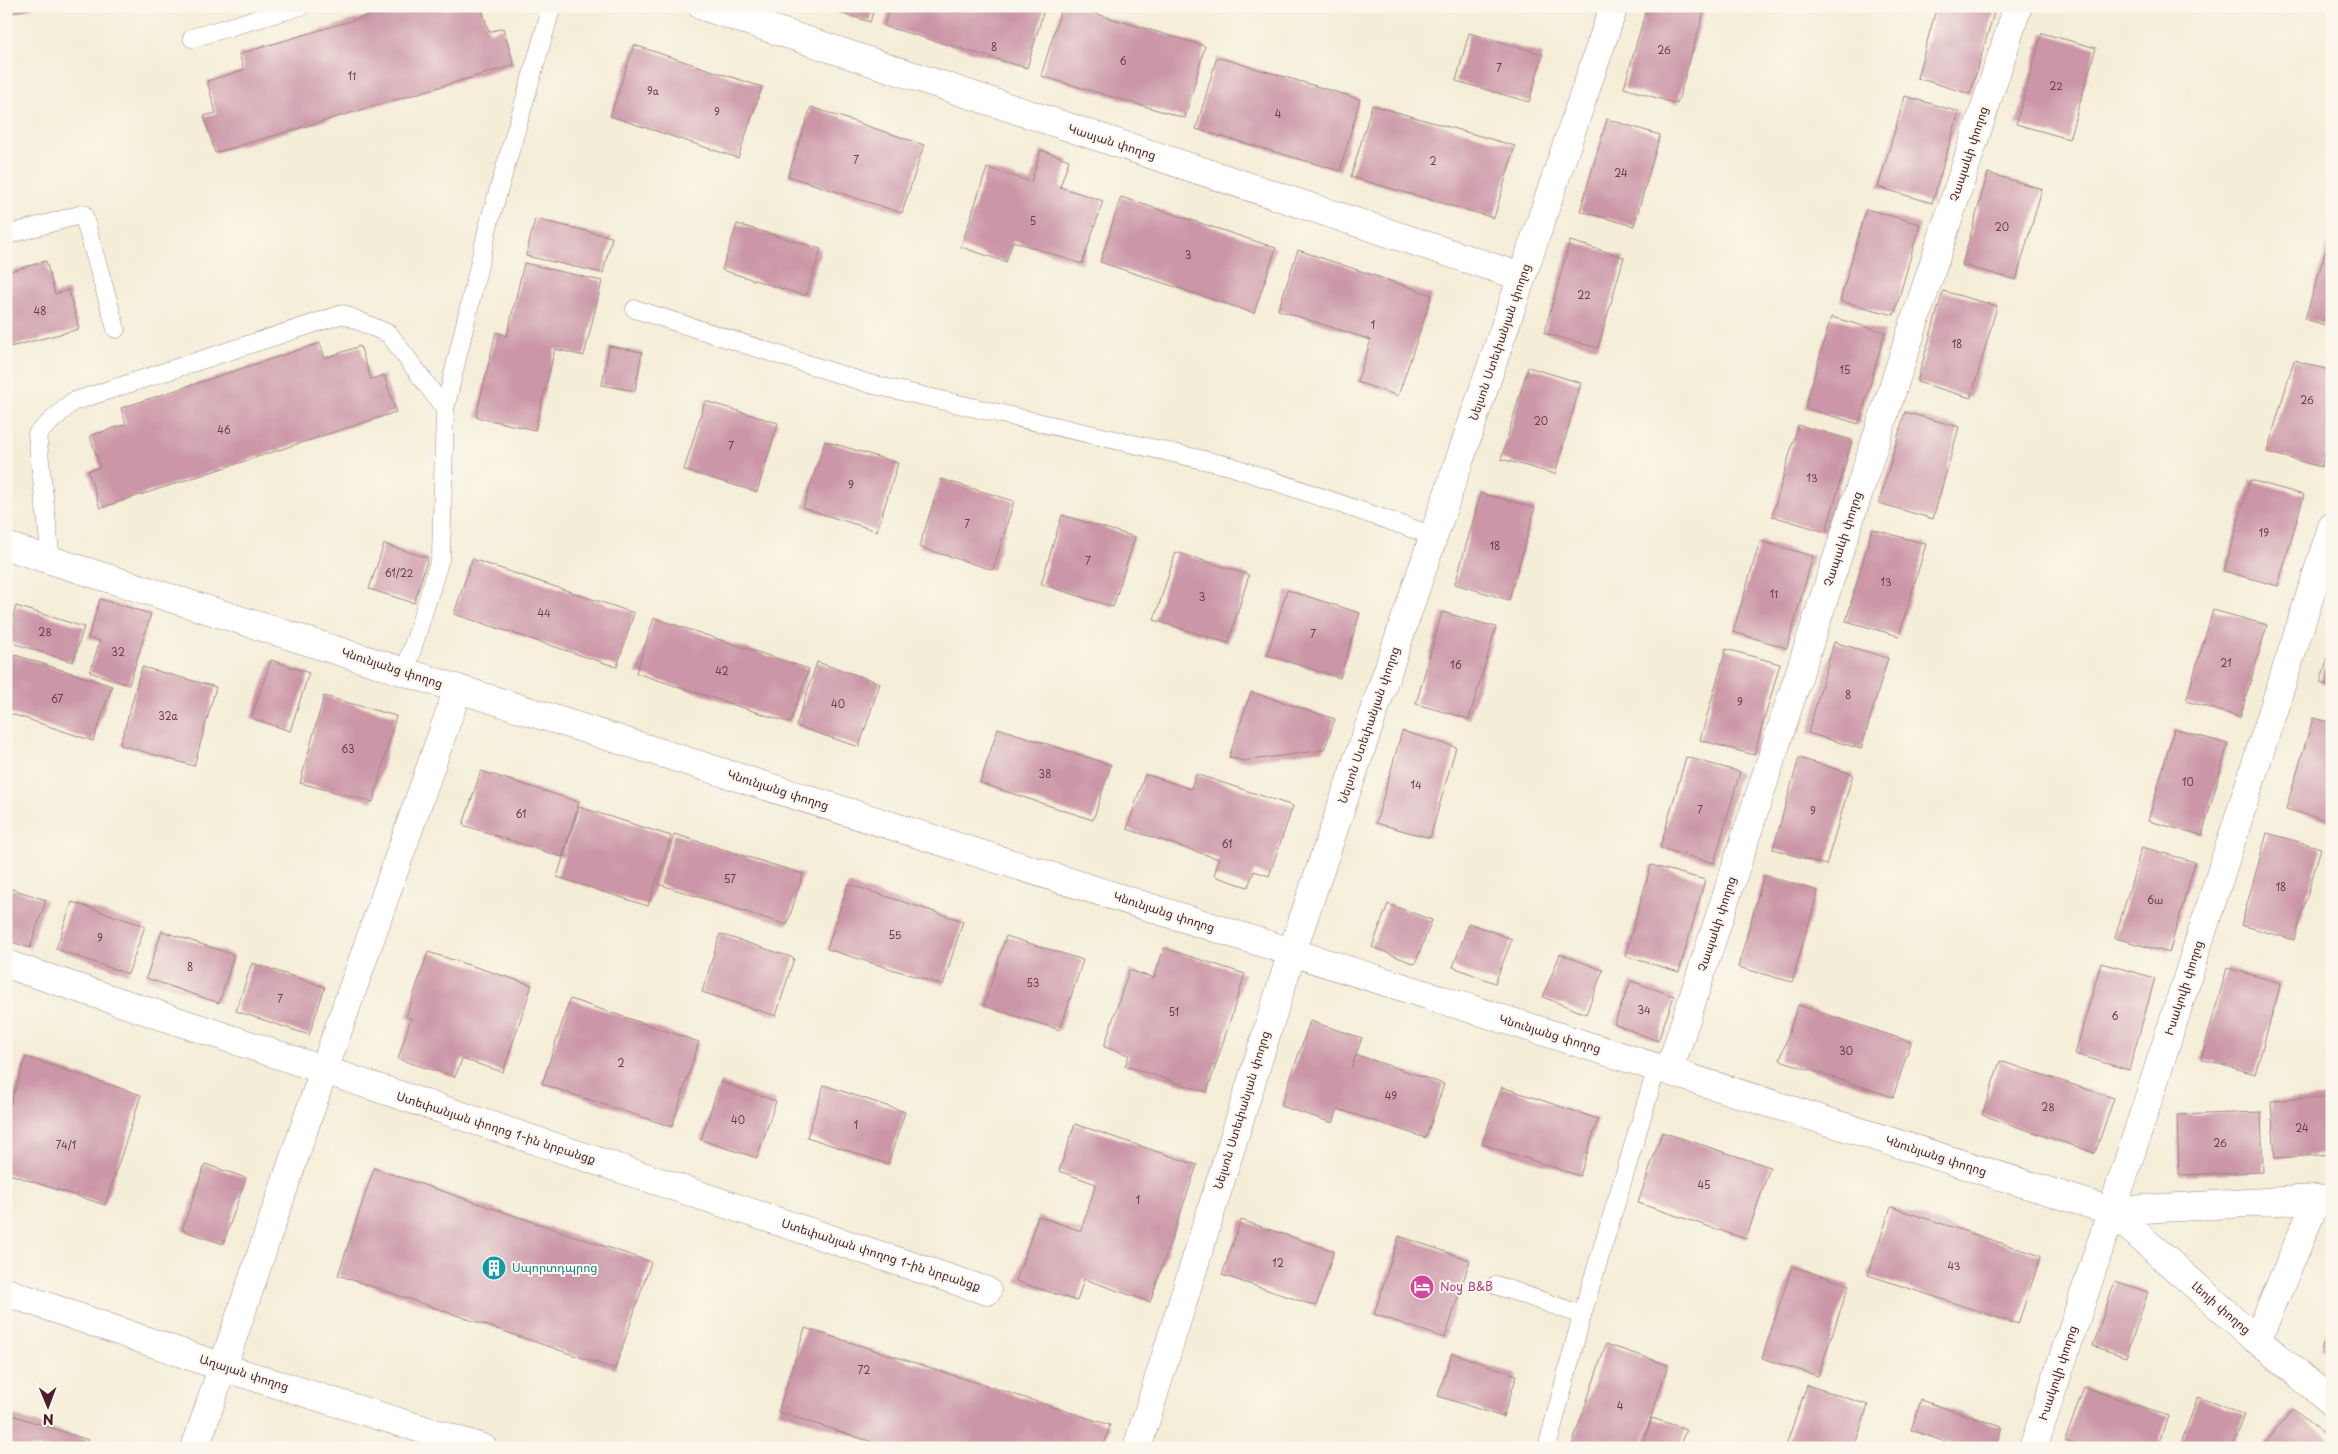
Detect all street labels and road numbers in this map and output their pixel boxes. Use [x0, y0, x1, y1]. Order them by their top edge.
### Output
street label: Չապաևի փողոց [1944, 104, 1992, 204]
street label: Կասյան փողոց [1066, 118, 1159, 164]
street label: Նելսոն Ստեփանյան փողոց [1464, 261, 1534, 422]
street label: Չապաևի փողոց [1818, 489, 1866, 589]
street label: Կնունյանց փողոց [339, 642, 445, 692]
street label: Նելսոն Ստեփանյան փողոց [1333, 644, 1403, 805]
street label: Կնունյանց փողոց [725, 764, 831, 814]
street label: Չապաևի փողոց [1692, 874, 1740, 974]
street label: Կնունյանց փողոց [1111, 886, 1217, 936]
street label: Իսակովի փողոց [2159, 938, 2207, 1038]
street label: Կնունյանց փողոց [1497, 1009, 1604, 1057]
street label: Նելսոն Ստեփանյան փողոց [1208, 1028, 1274, 1191]
street label: Ստեփանյան փողոց 1-ին նրբանցք [394, 1086, 598, 1168]
street label: Կնունյանց փողոց [1883, 1130, 1989, 1180]
street label: Ստեփանյան փողոց 1-ին նրբանցք [779, 1213, 983, 1295]
street label: Լեոյի փողոց [2188, 1276, 2255, 1338]
street label: Իսակովի փողոց [2033, 1323, 2081, 1423]
street label: Աղայան փողոց [197, 1349, 291, 1395]

